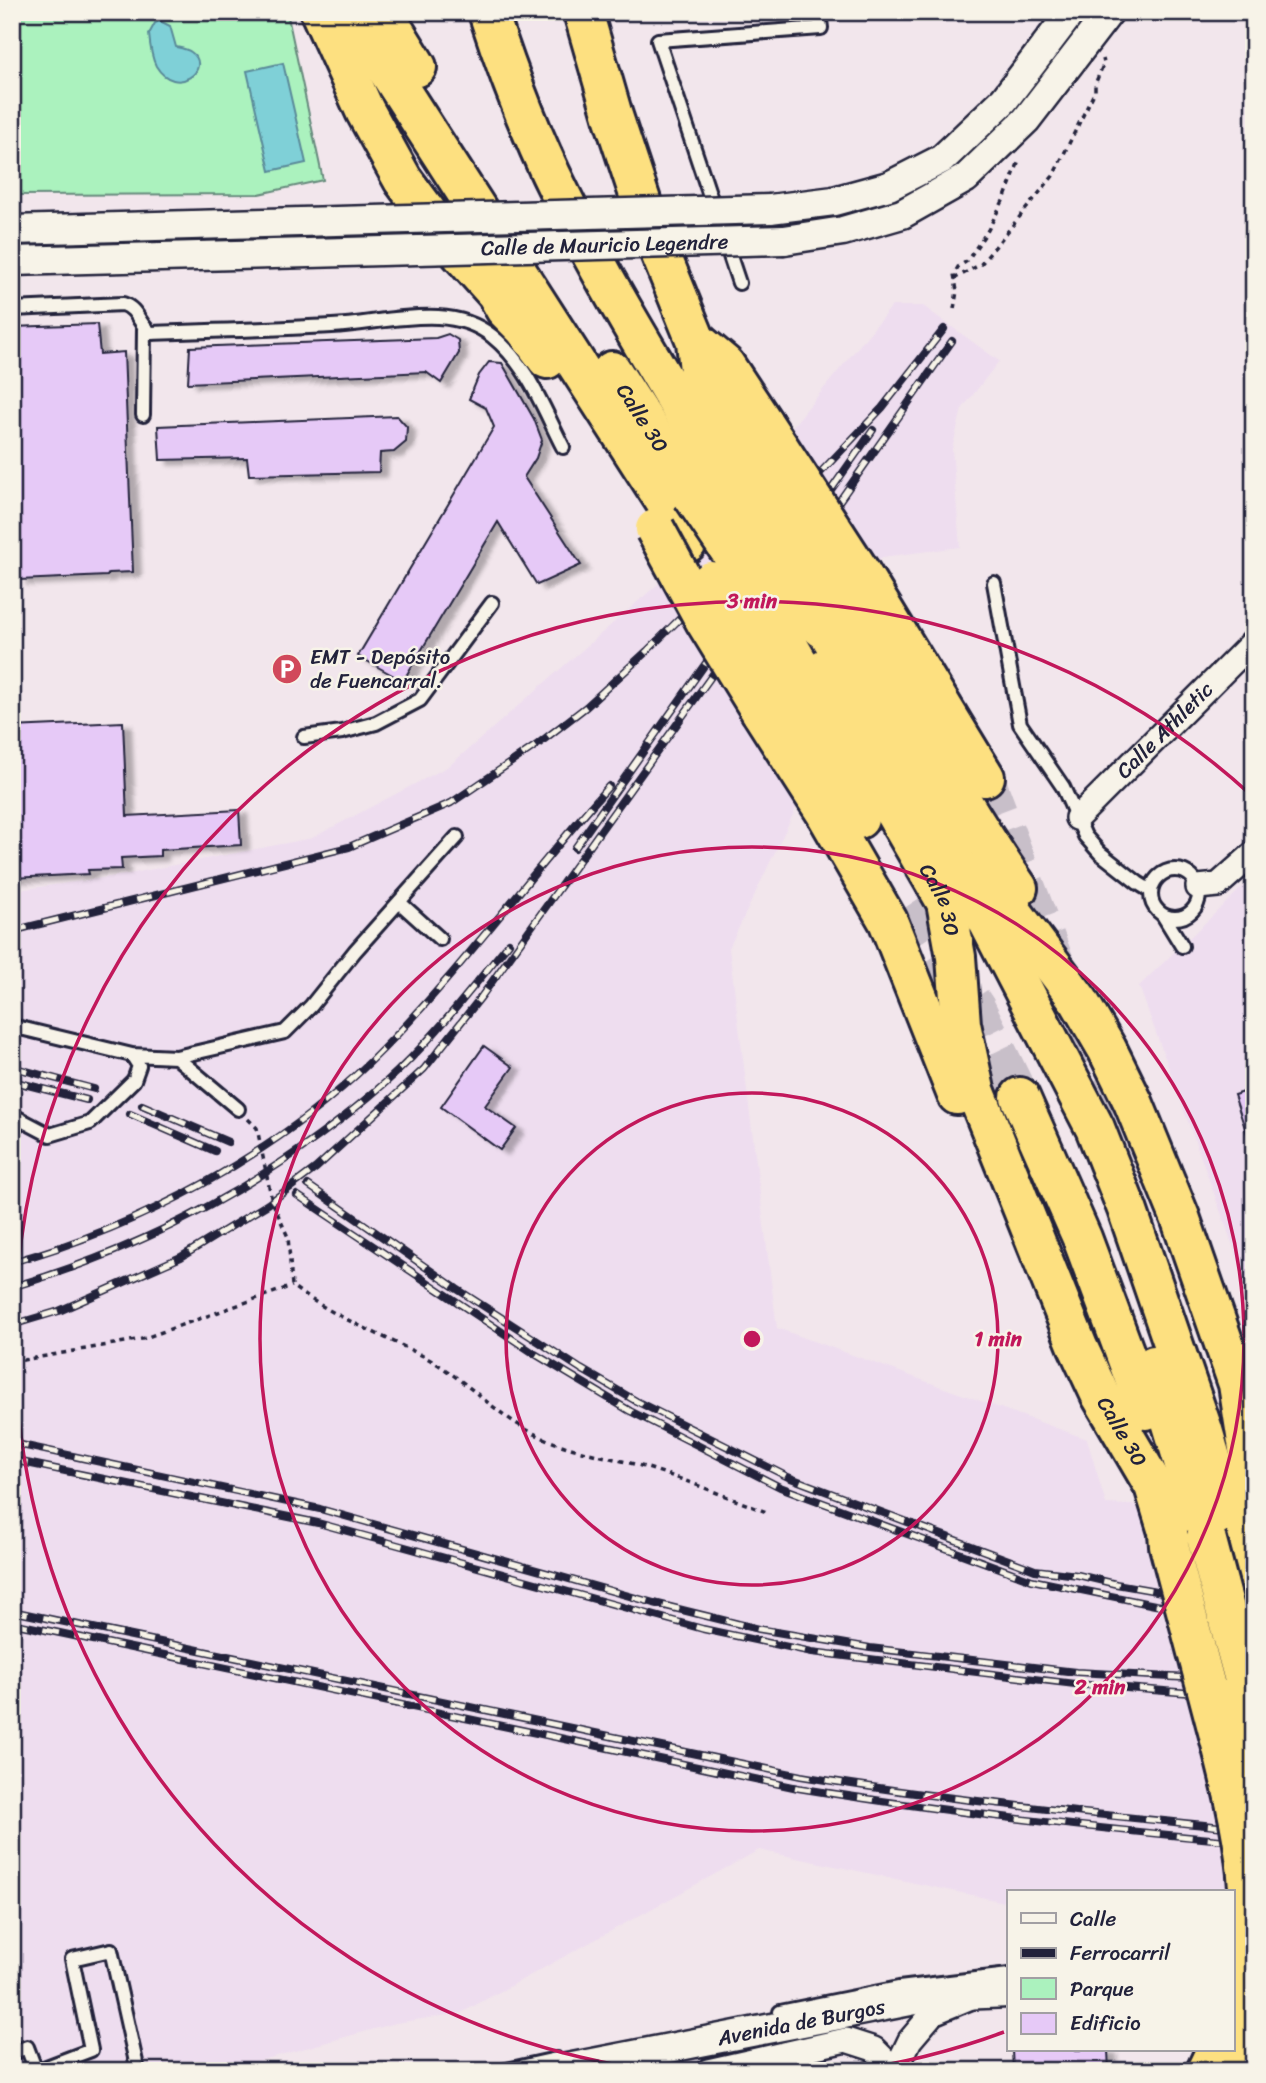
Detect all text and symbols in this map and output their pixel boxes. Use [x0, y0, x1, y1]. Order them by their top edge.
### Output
street label: Calle de Mauricio Legendre [481, 223, 729, 267]
street label: Calle 30 [606, 376, 679, 461]
text: 3 min [726, 582, 778, 620]
place label: EMT - Depósito de Fuencarral. [310, 638, 450, 700]
parking icon: EMT - Depósito de Fuencarral. [270, 652, 304, 686]
street label: Calle Athletic [1107, 672, 1223, 788]
street label: Calle 30 [908, 856, 971, 939]
text: 1 min [974, 1320, 1023, 1358]
centre of rings [740, 1327, 764, 1351]
street label: Calle 30 [1086, 1389, 1158, 1474]
text: 2 min [1074, 1668, 1126, 1706]
legend [1007, 1890, 1234, 2052]
text: Calle [1070, 1900, 1117, 1938]
text: Ferrocarril [1070, 1934, 1171, 1972]
text: Parque [1070, 1970, 1134, 2008]
street label: Avenida de Burgos [713, 1987, 889, 2057]
text: Edificio [1070, 2004, 1141, 2042]

